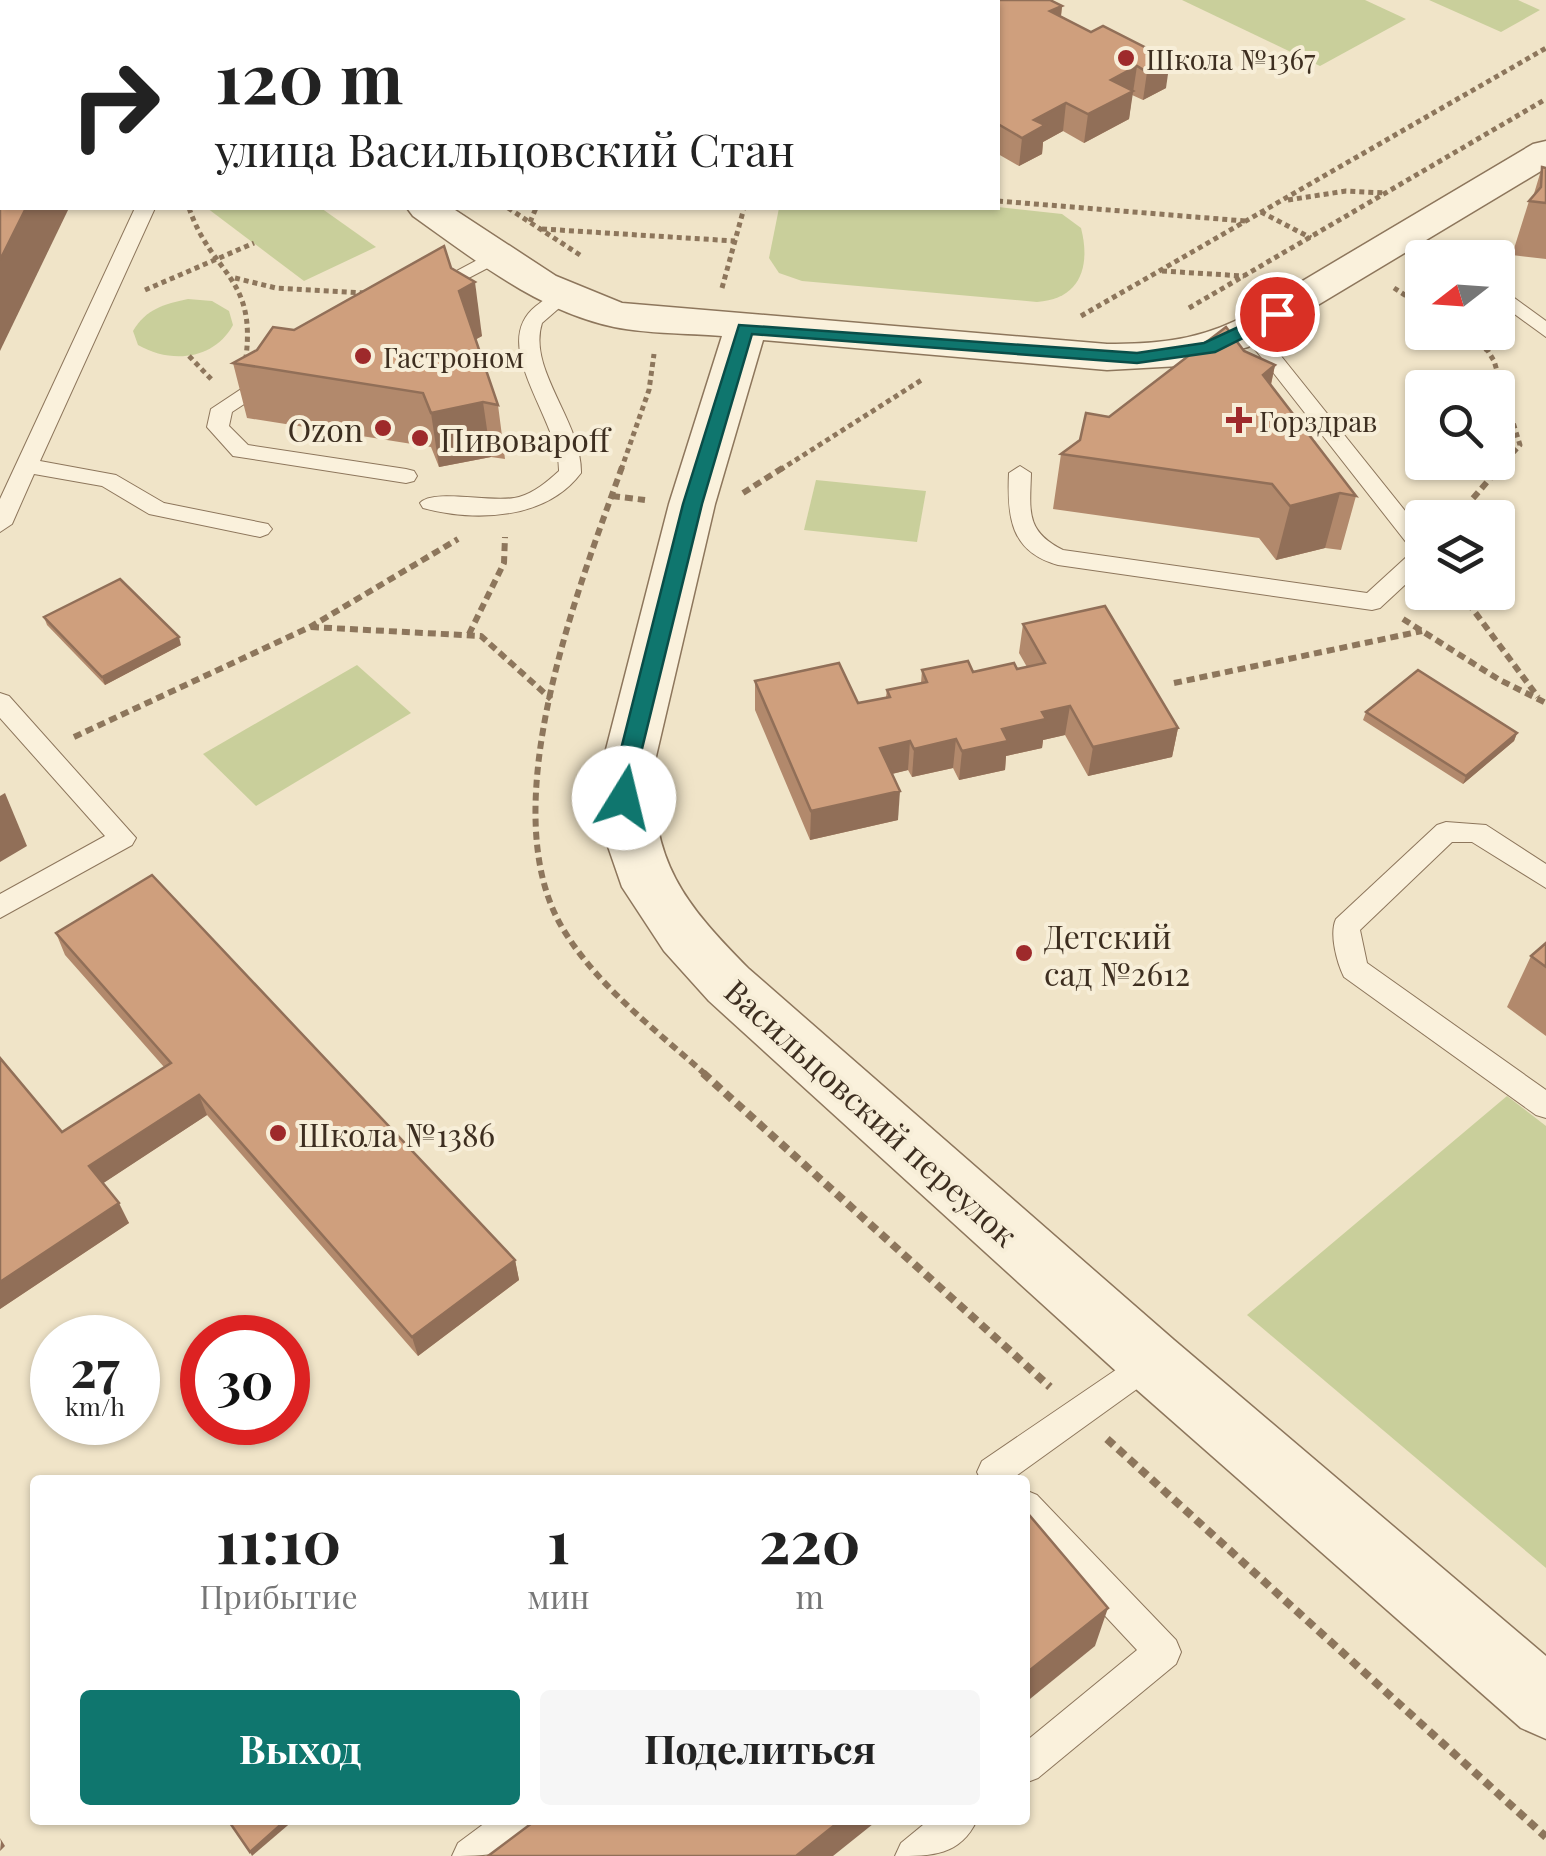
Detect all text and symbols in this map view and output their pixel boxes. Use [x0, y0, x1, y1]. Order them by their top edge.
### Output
text: 120 m [215, 28, 403, 122]
icon: right [50, 40, 180, 170]
place label: Школа №1367 [1146, 40, 1316, 77]
marker: Школа №1367 [1115, 47, 1137, 69]
text: улица Васильцовский Стан [215, 118, 795, 178]
north arrow [1405, 240, 1515, 350]
map controls [1405, 240, 1515, 610]
pin [1235, 272, 1320, 357]
icon: arrive [1250, 287, 1305, 342]
place label: Гастроном [383, 338, 524, 375]
marker: Гастроном [352, 345, 374, 367]
button: search [1405, 370, 1515, 480]
place label: Горздрав [1259, 402, 1377, 439]
place label: Ozon [287, 407, 363, 450]
marker: Горздрав [1228, 409, 1250, 431]
marker: Ozon [372, 417, 394, 439]
place label: Пивовароff [440, 417, 612, 460]
marker: Пивовароff [409, 427, 431, 449]
button: layers [1405, 500, 1515, 610]
position arrow [572, 746, 676, 850]
place label: Детский сад №2612 [1044, 914, 1190, 994]
marker: Детский сад №2612 [1013, 942, 1035, 964]
street label: Васильцовский переулок [717, 969, 1027, 1255]
place label: Школа №1386 [298, 1112, 495, 1155]
marker: Школа №1386 [267, 1122, 289, 1144]
speed limit sign: 30 [180, 1315, 310, 1445]
text: 27 [71, 1334, 119, 1401]
text: km/h [65, 1389, 125, 1422]
text: 11:10 [216, 1499, 341, 1579]
text: 1 [547, 1499, 570, 1579]
text: 220 [759, 1499, 861, 1579]
text: Прибытие [199, 1574, 358, 1617]
text: мин [527, 1574, 590, 1617]
text: m [796, 1574, 824, 1617]
button: Выход [80, 1690, 520, 1805]
button: Поделиться [540, 1690, 980, 1805]

